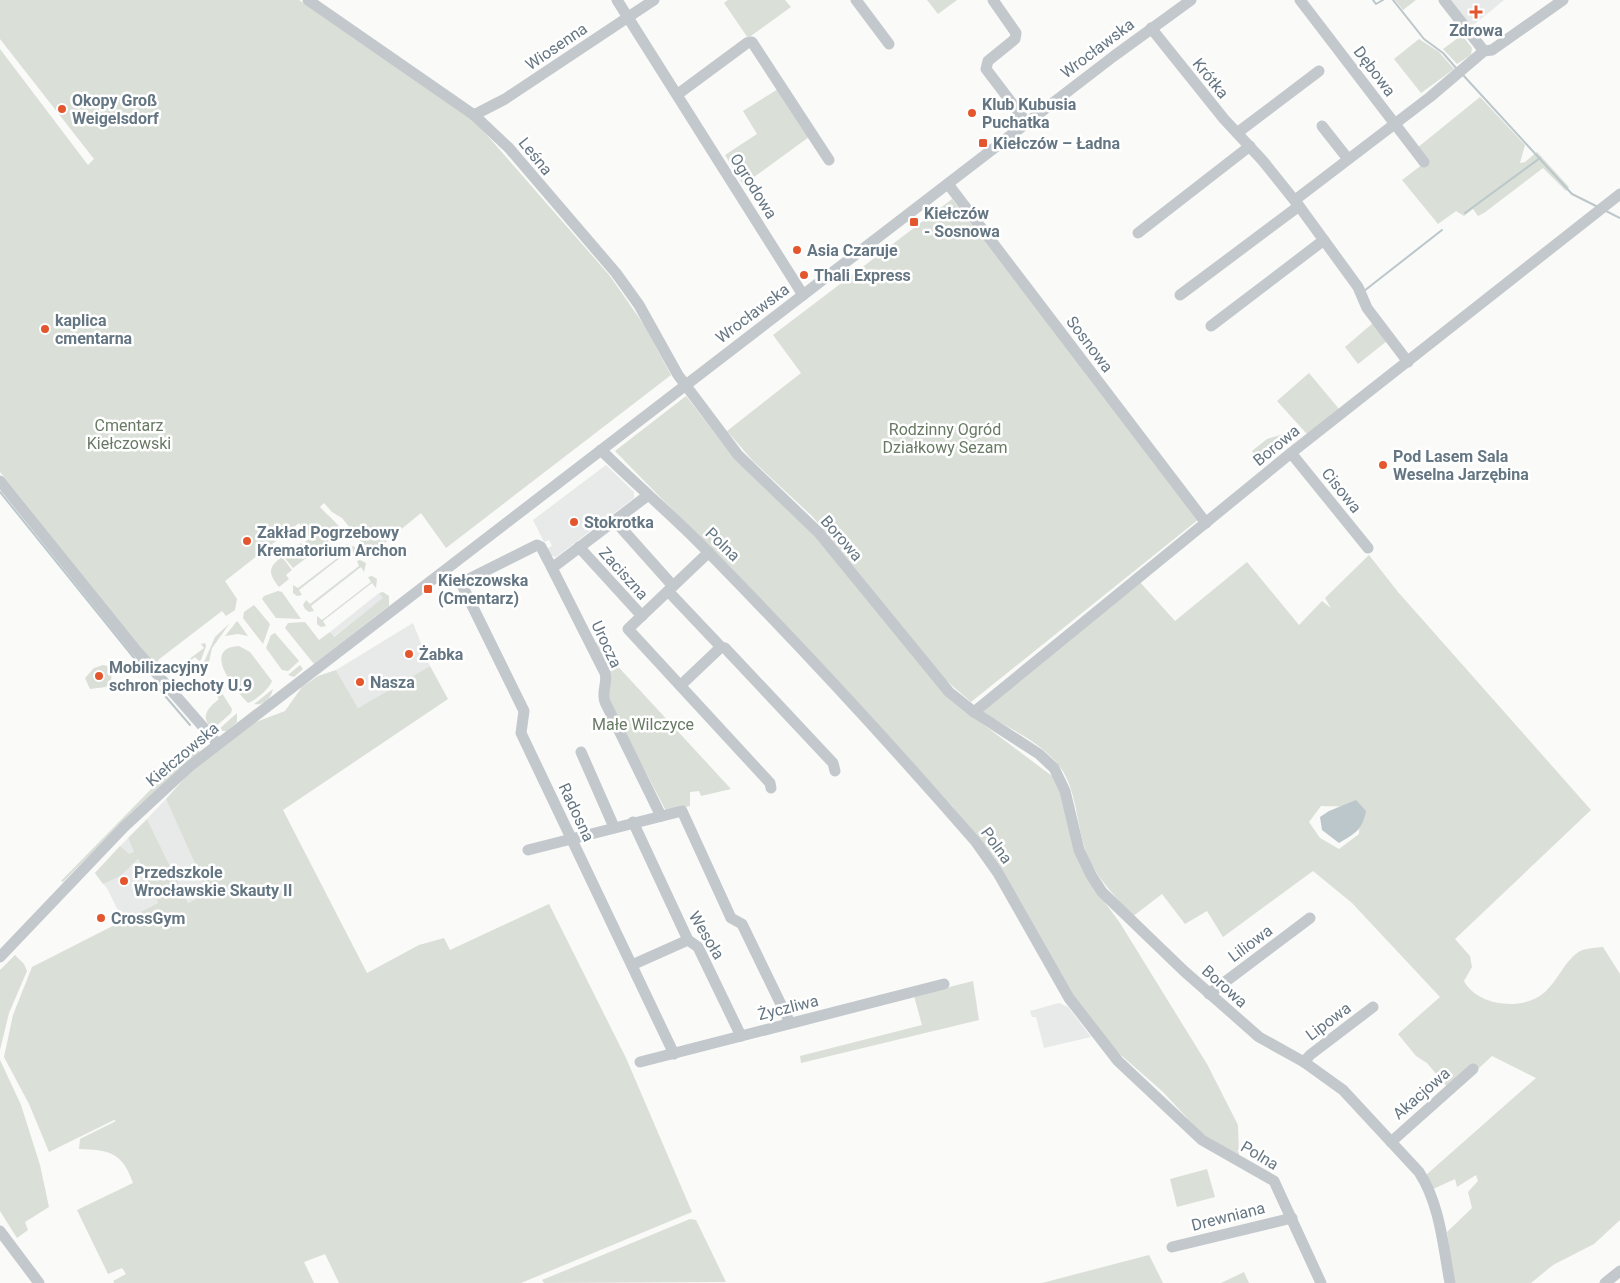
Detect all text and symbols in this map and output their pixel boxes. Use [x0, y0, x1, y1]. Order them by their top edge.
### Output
marker: Zdrowa [1470, 6, 1482, 18]
street label: Wrocławska [1057, 15, 1138, 82]
street label: Wiosenna [522, 19, 591, 74]
place label: Zdrowa [1449, 21, 1503, 40]
street label: Dębowa [1350, 42, 1400, 100]
street label: Krótka [1189, 54, 1233, 102]
place label: Okopy Groß Weigelsdorf [72, 91, 159, 128]
place label: Klub Kubusia Puchatka [982, 95, 1077, 132]
marker: Okopy Groß Weigelsdorf [56, 103, 68, 115]
marker: Klub Kubusia Puchatka [966, 107, 978, 119]
street label: Leśna [515, 134, 556, 179]
place label: Kiełczów – Ładna [993, 134, 1121, 153]
marker: Kiełczów – Ładna [977, 137, 989, 149]
street label: Ogrodowa [726, 150, 781, 222]
place label: Kiełczów - Sosnowa [924, 204, 1000, 241]
marker: Kiełczów - Sosnowa [908, 216, 920, 228]
place label: Asia Czaruje [807, 241, 898, 260]
marker: Asia Czaruje [791, 244, 803, 256]
place label: Thali Express [814, 266, 911, 285]
marker: Thali Express [798, 269, 810, 281]
street label: Wrocławska [712, 280, 793, 347]
place label: kaplica cmentarna [55, 311, 133, 348]
street label: Sosnowa [1062, 312, 1117, 376]
marker: kaplica cmentarna [39, 323, 51, 335]
park label: Cmentarz Kiełczowski [87, 416, 171, 453]
park label: Rodzinny Ogród Działkowy Sezam [883, 420, 1007, 457]
street label: Borowa [1249, 421, 1303, 470]
place label: Pod Lasem Sala Weselna Jarzębina [1393, 447, 1529, 484]
marker: Pod Lasem Sala Weselna Jarzębina [1377, 459, 1389, 471]
street label: Cisowa [1318, 464, 1365, 517]
street label: Borowa [817, 512, 867, 565]
place label: Stokrotka [584, 513, 654, 532]
marker: Stokrotka [568, 516, 580, 528]
place label: Zakład Pogrzebowy Krematorium Archon [257, 523, 407, 560]
street label: Polna [701, 523, 744, 565]
marker: Zakład Pogrzebowy Krematorium Archon [241, 535, 253, 547]
street label: Zaciszna [595, 543, 652, 604]
place label: Kiełczowska (Cmentarz) [438, 571, 529, 608]
marker: Kiełczowska (Cmentarz) [422, 583, 434, 595]
street label: Urocza [587, 618, 626, 671]
place label: Żabka [419, 645, 464, 664]
marker: Żabka [403, 648, 415, 660]
place label: Mobilizacyjny schron piechoty U.9 [109, 658, 252, 695]
marker: Mobilizacyjny schron piechoty U.9 [93, 670, 105, 682]
place label: Nasza [370, 673, 415, 692]
marker: Nasza [354, 676, 366, 688]
park label: Małe Wilczyce [592, 715, 694, 734]
street label: Kiełczowska [142, 718, 223, 790]
street label: Radosna [555, 780, 598, 845]
street label: Polna [977, 823, 1016, 867]
place label: Przedszkole Wrocławskie Skauty II [134, 863, 292, 900]
marker: Przedszkole Wrocławskie Skauty II [118, 875, 130, 887]
street label: Wesoła [685, 908, 728, 963]
place label: CrossGym [111, 909, 185, 928]
marker: CrossGym [95, 912, 107, 924]
street label: Liliowa [1225, 921, 1276, 966]
street label: Borowa [1198, 961, 1251, 1012]
street label: Życzliwa [756, 991, 820, 1024]
street label: Lipowa [1302, 998, 1355, 1044]
street label: Akacjowa [1389, 1063, 1454, 1123]
street label: Polna [1237, 1137, 1282, 1174]
street label: Drewniana [1189, 1198, 1267, 1235]

